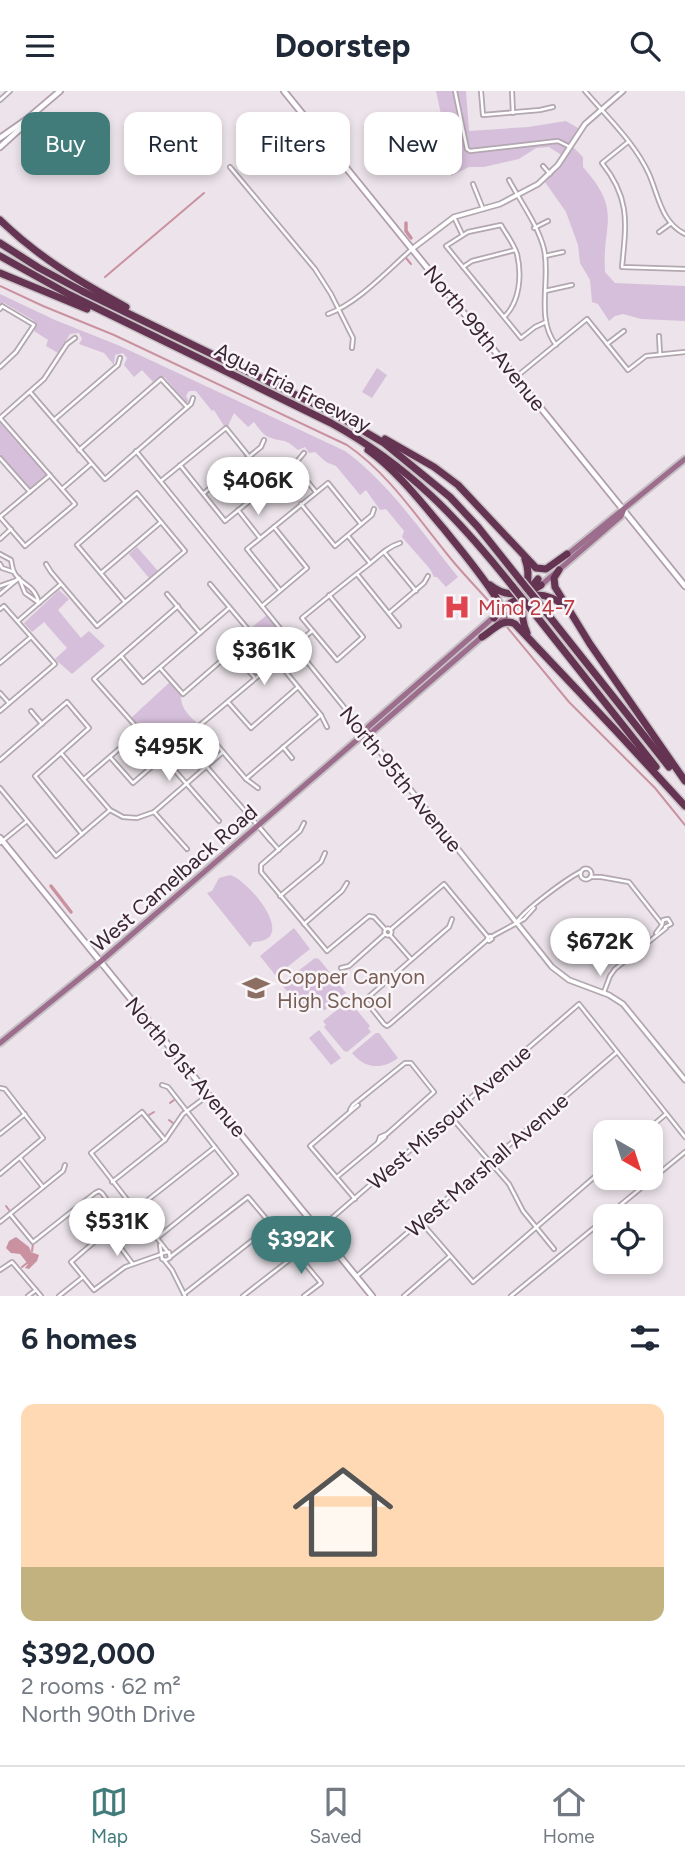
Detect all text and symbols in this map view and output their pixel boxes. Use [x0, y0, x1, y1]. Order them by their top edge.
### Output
icon: menu [21, 27, 59, 65]
text: Doorstep [274, 27, 411, 65]
icon: search [626, 27, 664, 65]
chip: Buy [21, 112, 110, 175]
chip: Rent [124, 112, 222, 175]
chip: Filters [236, 112, 350, 175]
chip: New [364, 112, 462, 175]
street label: North 99th Avenue [419, 260, 551, 416]
street label: Agua Fria Freeway [211, 337, 375, 437]
pin: $406K [209, 457, 307, 517]
text: $406K [223, 466, 293, 494]
hospital icon: Mind 24-7 [442, 592, 472, 622]
place label: Mind 24-7 [478, 595, 575, 620]
pin: $361K [215, 627, 313, 687]
text: $361K [232, 636, 296, 664]
street label: North 95th Avenue [335, 701, 467, 857]
pin: $495K [120, 723, 218, 783]
text: $495K [134, 732, 204, 760]
street label: West Camelback Road [86, 799, 262, 957]
pin: $672K [551, 919, 649, 978]
text: $672K [566, 927, 634, 955]
place label: Copper Canyon High School [277, 964, 425, 1013]
school or university icon: Copper Canyon High School [241, 973, 271, 1003]
street label: North 91st Avenue [120, 992, 252, 1142]
street label: West Missouri Avenue [362, 1039, 536, 1195]
street label: West Marshall Avenue [401, 1088, 573, 1242]
north arrow [593, 1120, 663, 1190]
map controls [593, 1120, 663, 1274]
pin: $531K [68, 1199, 166, 1258]
button: locate [593, 1204, 663, 1274]
text: $531K [85, 1207, 149, 1235]
pin: $392K [252, 1217, 350, 1276]
text: $392K [267, 1225, 335, 1253]
icon: filters [626, 1319, 664, 1357]
text: 6 homes [21, 1320, 137, 1357]
icon: home [280, 1449, 406, 1575]
text: $392,000 [21, 1635, 155, 1672]
text: 2 rooms · 62 m² [21, 1672, 181, 1700]
text: North 90th Drive [21, 1700, 195, 1728]
tab: Map [90, 1783, 128, 1848]
tab: Saved [309, 1783, 362, 1848]
tab: Home [543, 1783, 595, 1848]

